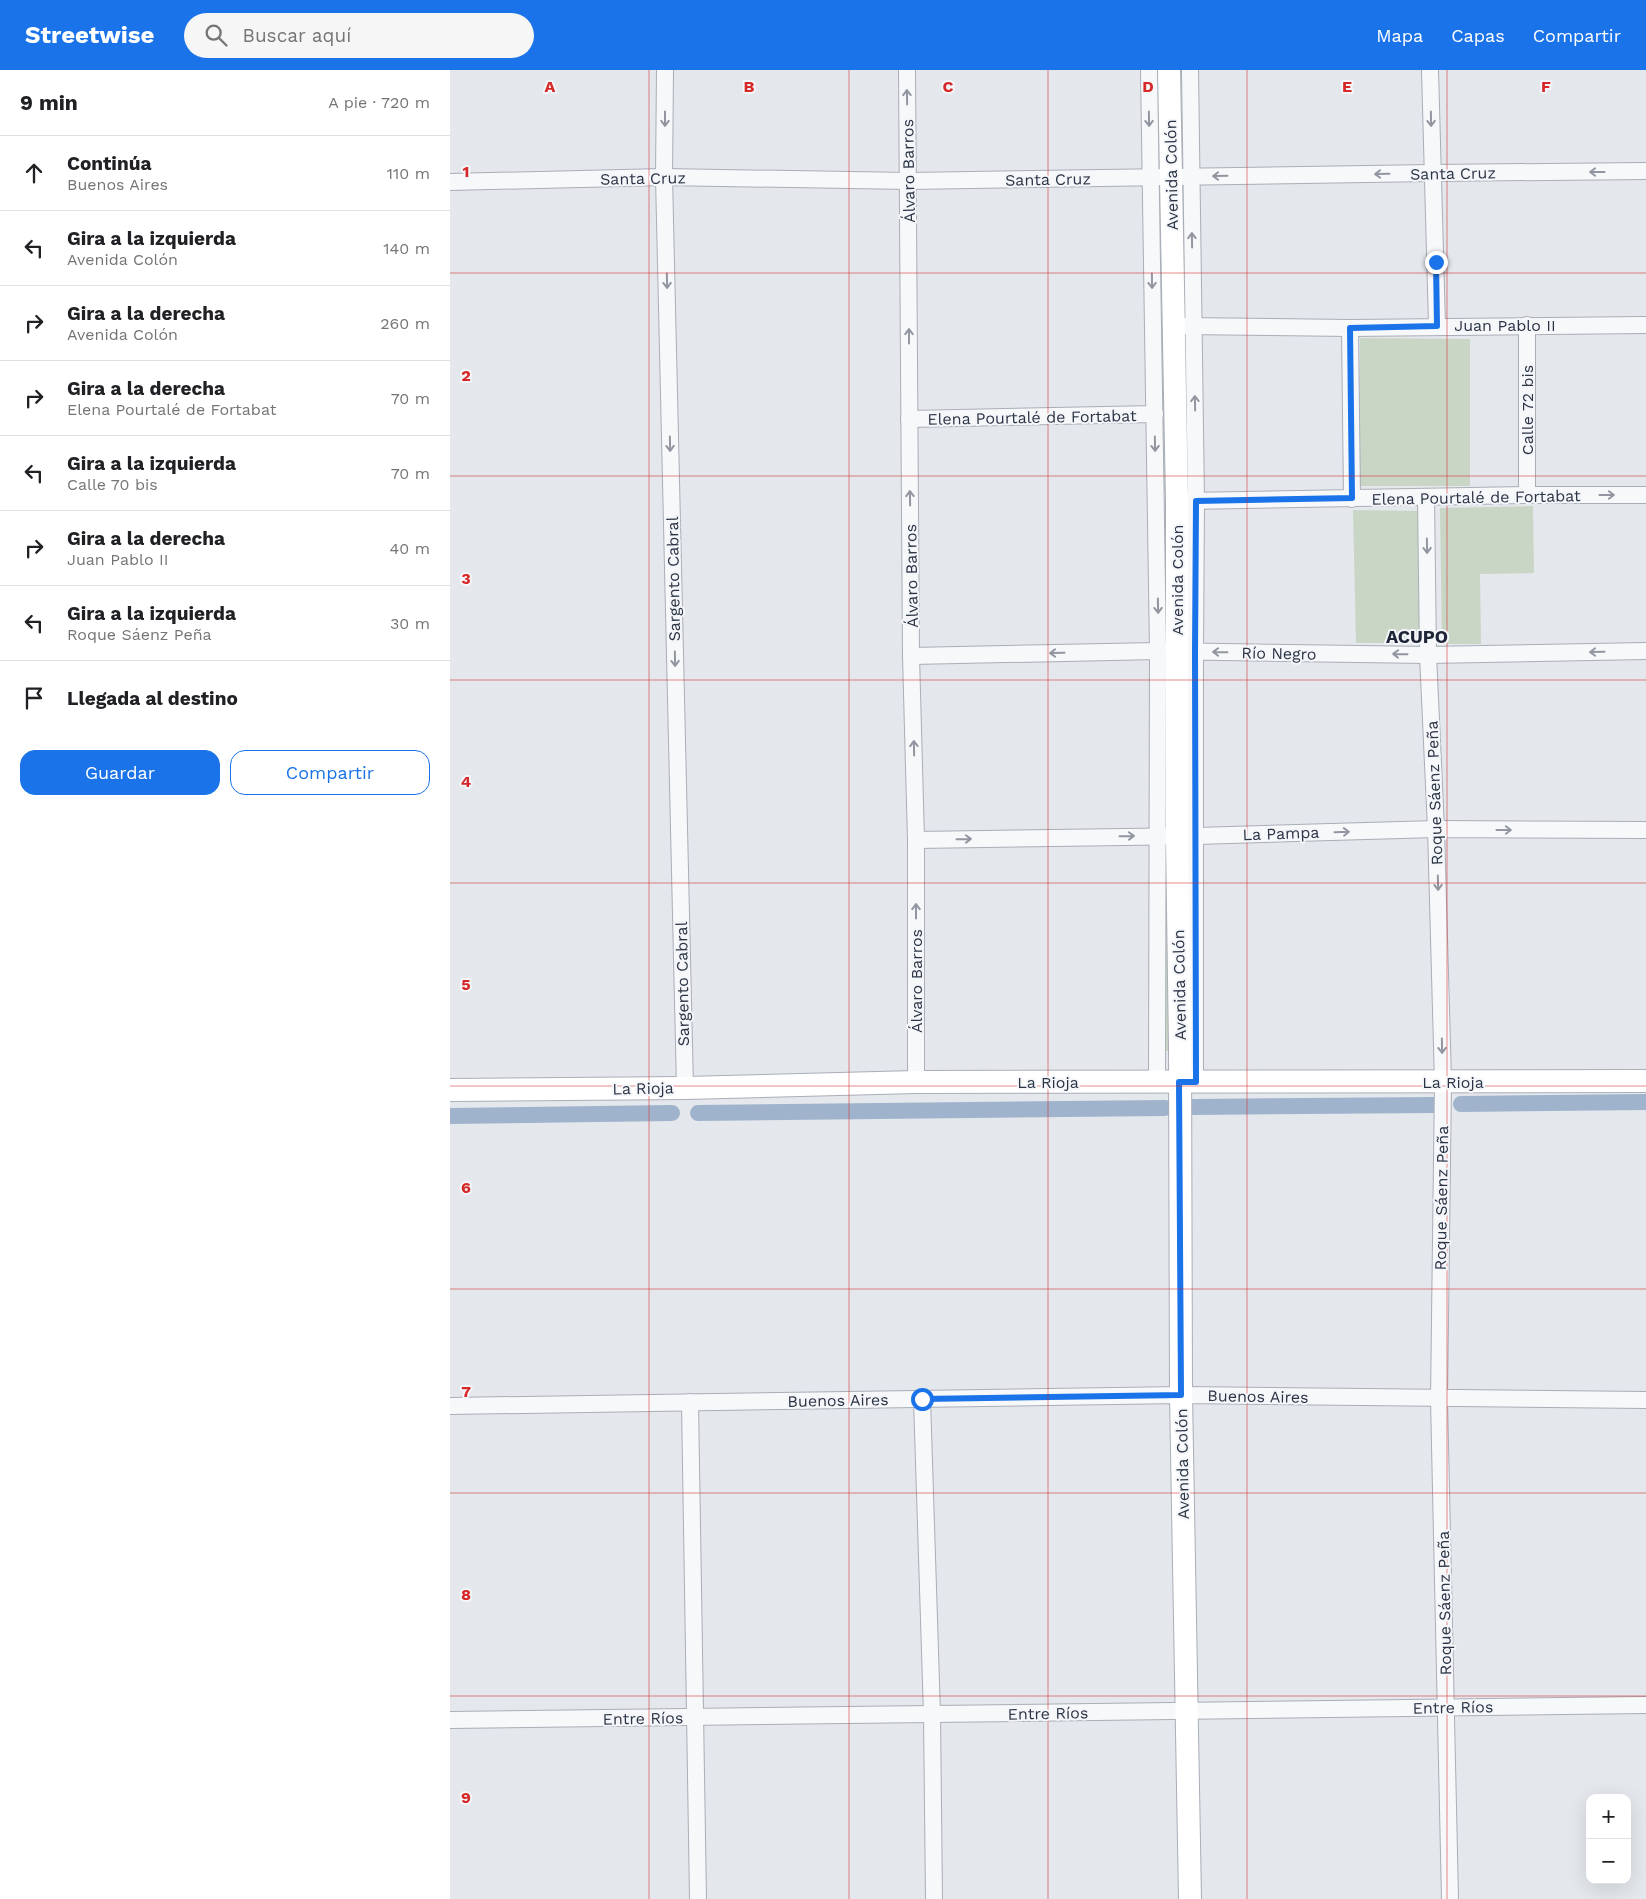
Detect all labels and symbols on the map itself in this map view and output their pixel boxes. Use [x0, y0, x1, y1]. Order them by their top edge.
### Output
text: A [545, 77, 556, 96]
text: B [744, 77, 755, 96]
text: C [943, 77, 954, 96]
text: D [1142, 77, 1154, 96]
text: E [1342, 77, 1352, 96]
text: F [1541, 77, 1551, 96]
one-way arrow [903, 89, 912, 105]
one-way arrow [660, 110, 670, 126]
one-way arrow [1144, 110, 1154, 126]
one-way arrow [1426, 110, 1436, 126]
street label: Álvaro Barros [898, 119, 919, 223]
street label: Avenida Colón [1161, 119, 1182, 231]
text: 1 [463, 162, 469, 181]
street label: Santa Cruz [1410, 163, 1496, 184]
one-way arrow [1590, 167, 1606, 177]
street label: Santa Cruz [600, 168, 686, 189]
street label: Santa Cruz [1005, 169, 1091, 190]
one-way arrow [1375, 169, 1391, 178]
one-way arrow [1212, 171, 1228, 181]
one-way arrow [1187, 233, 1197, 249]
route end [1425, 251, 1448, 274]
one-way arrow [1147, 272, 1157, 289]
one-way arrow [662, 273, 671, 289]
street label: Juan Pablo II [1454, 316, 1556, 335]
one-way arrow [904, 328, 914, 344]
street label: Calle 72 bis [1518, 365, 1537, 455]
text: 2 [461, 366, 471, 385]
one-way arrow [1190, 395, 1200, 412]
street label: Elena Pourtalé de Fortabat [927, 406, 1137, 429]
one-way arrow [665, 435, 675, 451]
one-way arrow [1150, 435, 1160, 451]
street label: Elena Pourtalé de Fortabat [1371, 486, 1581, 509]
one-way arrow [1599, 490, 1615, 500]
one-way arrow [905, 491, 915, 507]
street label: Sargento Cabral [663, 516, 684, 642]
street label: Álvaro Barros [901, 524, 922, 628]
street label: Avenida Colón [1168, 525, 1187, 635]
one-way arrow [1422, 538, 1432, 554]
text: 3 [461, 569, 471, 588]
one-way arrow [1153, 598, 1162, 614]
district label: ACUPO [1386, 626, 1448, 647]
street label: Río Negro [1241, 643, 1317, 664]
one-way arrow [1212, 647, 1228, 657]
one-way arrow [1590, 647, 1606, 657]
one-way arrow [1050, 648, 1066, 658]
one-way arrow [1392, 649, 1408, 659]
one-way arrow [670, 650, 680, 666]
street label: Roque Sáenz Peña [1422, 720, 1447, 866]
one-way arrow [909, 741, 918, 757]
text: 4 [461, 772, 471, 791]
street label: La Pampa [1242, 823, 1320, 844]
one-way arrow [1496, 825, 1512, 835]
one-way arrow [1334, 827, 1350, 837]
one-way arrow [1118, 831, 1135, 841]
one-way arrow [956, 834, 972, 844]
one-way arrow [1433, 875, 1442, 891]
one-way arrow [911, 903, 921, 920]
street label: Sargento Cabral [672, 921, 693, 1047]
street label: Álvaro Barros [907, 929, 926, 1033]
street label: Avenida Colón [1169, 929, 1190, 1041]
text: 5 [461, 975, 471, 994]
one-way arrow [1437, 1037, 1446, 1053]
street label: La Rioja [1017, 1073, 1079, 1092]
street label: La Rioja [1422, 1073, 1484, 1092]
street label: La Rioja [612, 1078, 674, 1099]
street label: Roque Sáenz Peña [1431, 1126, 1452, 1270]
text: 6 [461, 1178, 471, 1197]
text: 7 [461, 1382, 471, 1401]
street label: Buenos Aires [1207, 1386, 1309, 1407]
route start [911, 1388, 934, 1411]
street label: Buenos Aires [787, 1390, 889, 1411]
street label: Avenida Colón [1172, 1408, 1193, 1520]
street label: Roque Sáenz Peña [1434, 1531, 1455, 1675]
text: 8 [461, 1585, 471, 1604]
street label: Entre Ríos [1413, 1697, 1493, 1718]
street label: Entre Ríos [1008, 1703, 1088, 1724]
street label: Entre Ríos [603, 1708, 683, 1729]
text: 9 [461, 1788, 471, 1807]

